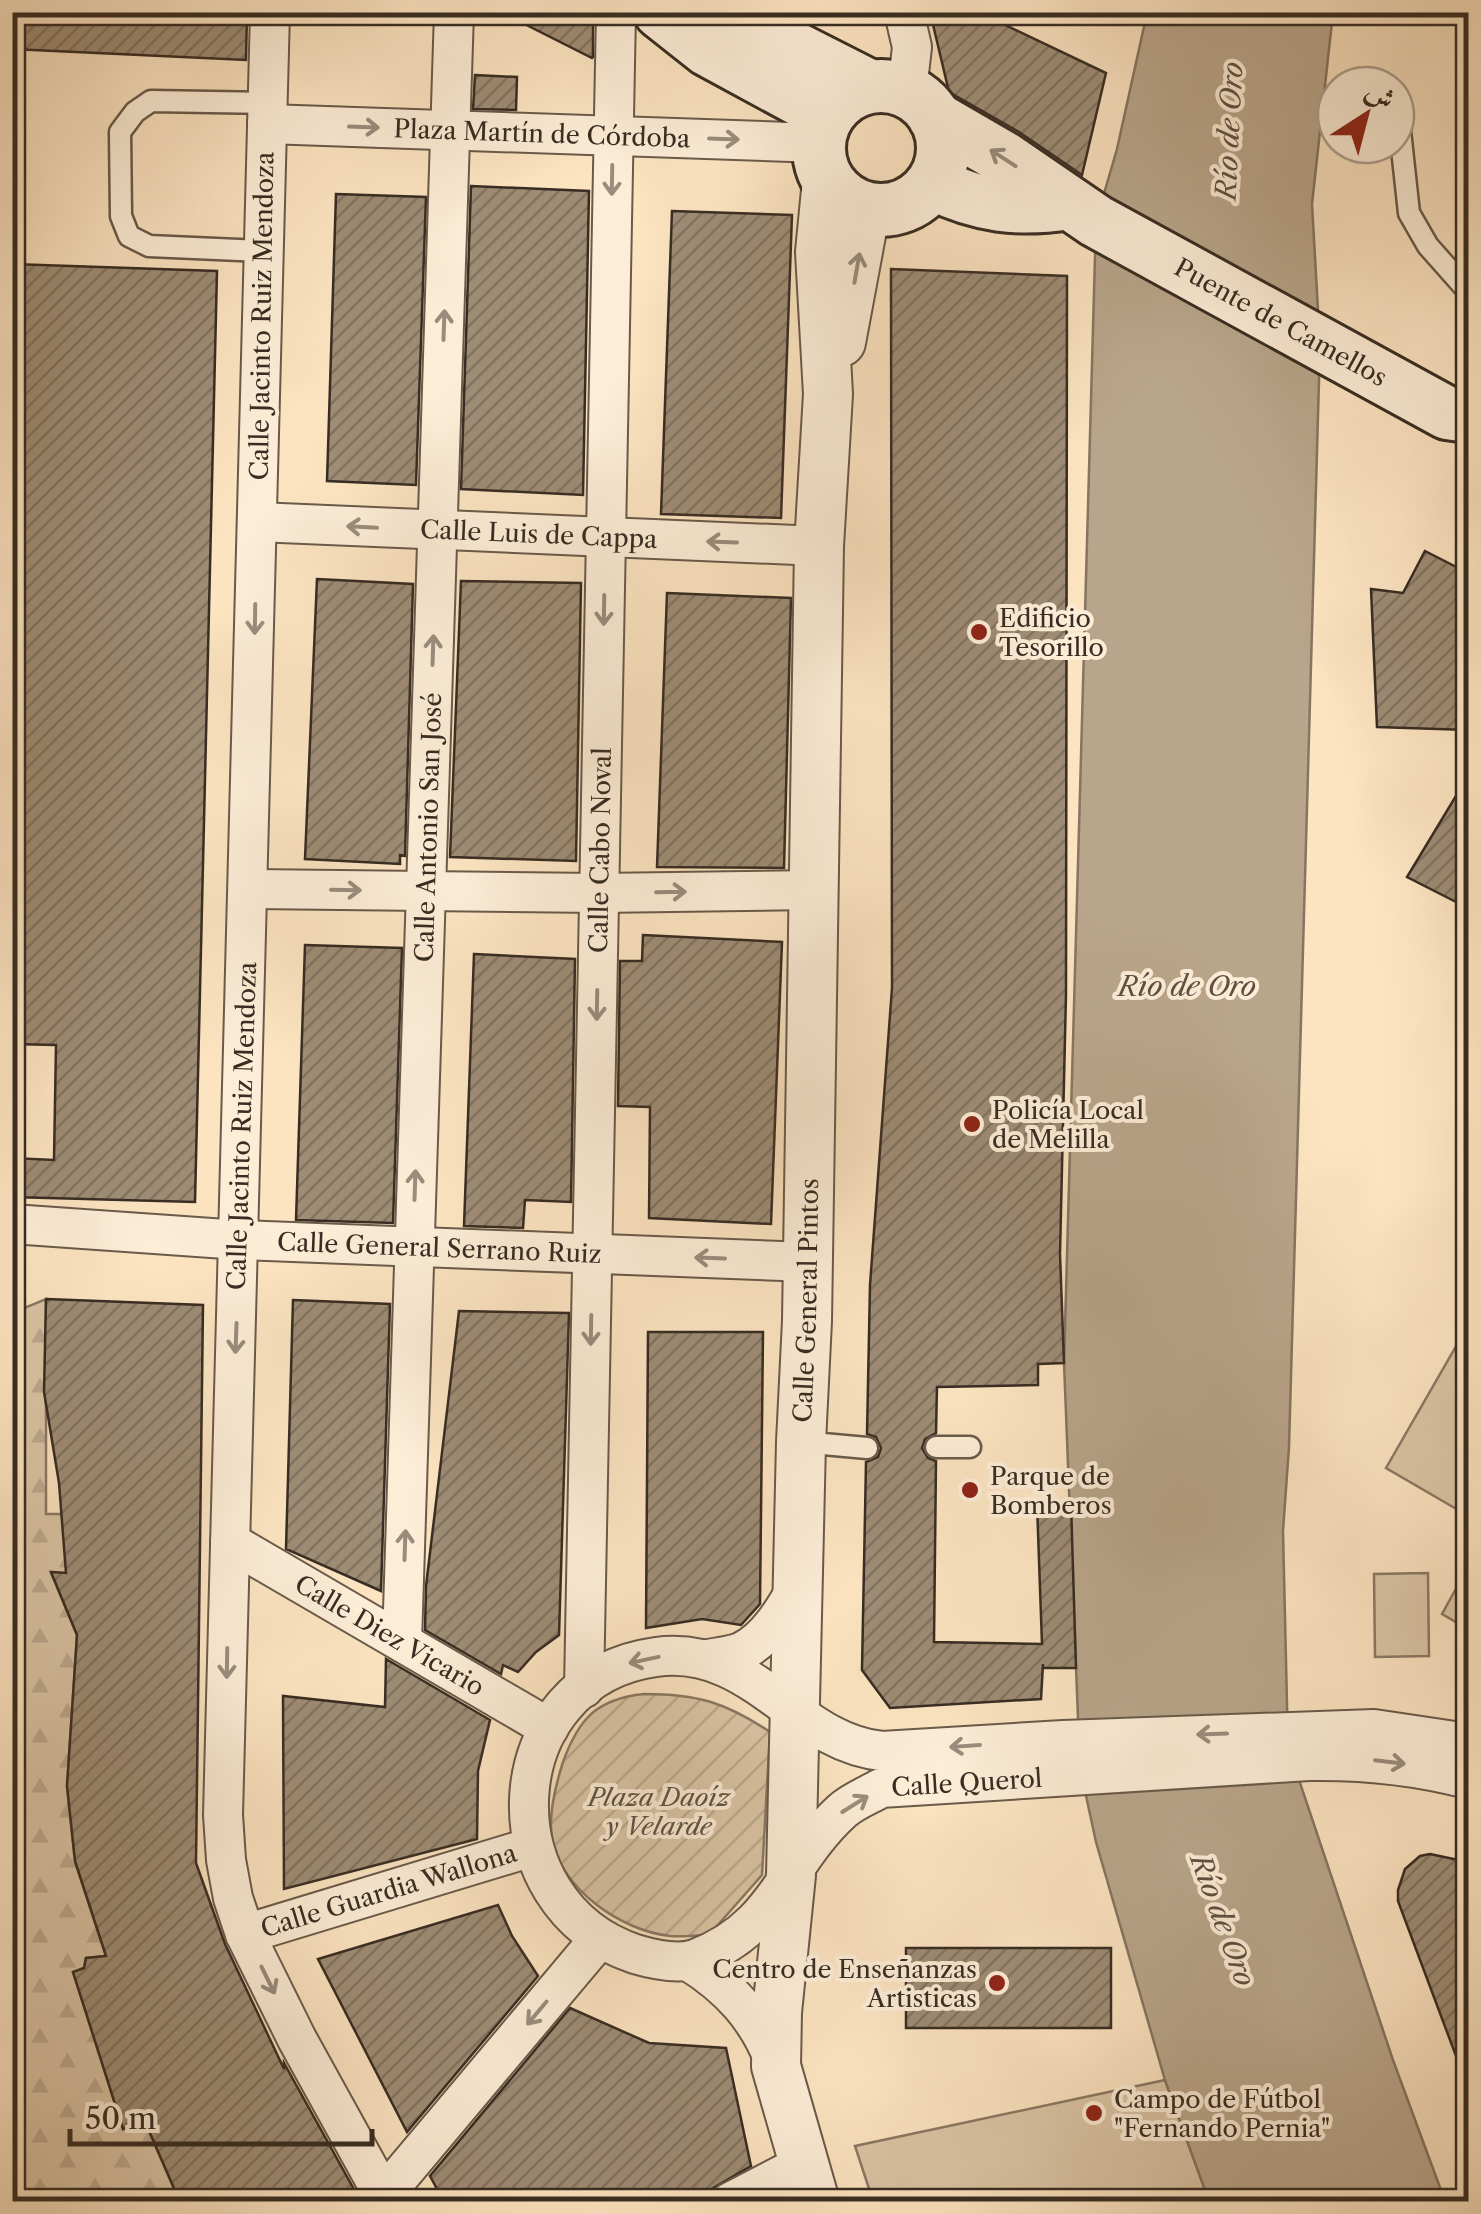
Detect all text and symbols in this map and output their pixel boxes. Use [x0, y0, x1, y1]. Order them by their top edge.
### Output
water label: Río de Oro [1208, 61, 1250, 203]
north arrow [1316, 65, 1416, 165]
text: ش [1359, 73, 1402, 117]
street label: Plaza Martín de Córdoba [393, 113, 691, 154]
one-way arrow [348, 118, 380, 137]
one-way arrow [708, 130, 740, 149]
one-way arrow [990, 147, 1018, 168]
street label: Calle Jacinto Ruiz Mendoza [244, 151, 280, 481]
one-way arrow [603, 163, 622, 195]
street label: Puente de Camellos [1169, 251, 1393, 393]
one-way arrow [848, 252, 867, 284]
one-way arrow [434, 310, 453, 342]
street label: Calle Luis de Cappa [419, 513, 659, 555]
one-way arrow [347, 517, 379, 536]
one-way arrow [707, 532, 739, 551]
one-way arrow [594, 592, 614, 625]
one-way arrow [245, 603, 264, 635]
place label: Edificio Tesorillo [999, 603, 1104, 663]
marker: Edificio Tesorillo [968, 621, 990, 643]
one-way arrow [423, 635, 442, 667]
street label: Calle Antonio San José [408, 692, 448, 963]
street label: Calle Cabo Noval [583, 747, 617, 953]
one-way arrow [328, 880, 361, 900]
one-way arrow [654, 882, 686, 901]
street label: Calle Jacinto Ruiz Mendoza [221, 960, 263, 1291]
water label: Río de Oro [1116, 969, 1256, 1003]
one-way arrow [587, 988, 606, 1020]
place label: Policía Local de Melilla [992, 1095, 1144, 1155]
marker: Policía Local de Melilla [961, 1113, 983, 1135]
one-way arrow [406, 1169, 425, 1201]
street label: Calle General Pintos [786, 1178, 825, 1423]
street label: Calle General Serrano Ruiz [276, 1226, 602, 1269]
one-way arrow [695, 1248, 727, 1267]
one-way arrow [581, 1313, 600, 1345]
one-way arrow [227, 1321, 246, 1353]
place label: Parque de Bomberos [990, 1461, 1112, 1521]
marker: Parque de Bomberos [959, 1479, 981, 1501]
one-way arrow [395, 1529, 414, 1561]
street label: Calle Diez Vicario [290, 1568, 490, 1702]
one-way arrow [218, 1646, 236, 1678]
one-way arrow [629, 1652, 661, 1671]
one-way arrow [1197, 1725, 1229, 1744]
one-way arrow [950, 1737, 982, 1756]
one-way arrow [1373, 1753, 1405, 1772]
street label: Calle Querol [890, 1762, 1043, 1803]
park label: Plaza Daoíz y Velarde [586, 1782, 732, 1842]
one-way arrow [841, 1793, 869, 1814]
street label: Calle Guardia Wallona [257, 1837, 521, 1944]
water label: Río de Oro [1183, 1847, 1263, 1991]
place label: Centro de Enseñanzas Artisticas [712, 1954, 977, 2014]
one-way arrow [259, 1964, 278, 1994]
marker: Centro de Enseñanzas Artisticas [986, 1972, 1008, 1994]
one-way arrow [526, 1999, 548, 2025]
scale bar [70, 2084, 372, 2146]
place label: Campo de Fútbol "Fernando Pernia" [1114, 2084, 1330, 2144]
text: 50 m [85, 2100, 156, 2137]
marker: Campo de Fútbol "Fernando Pernia" [1083, 2102, 1105, 2124]

